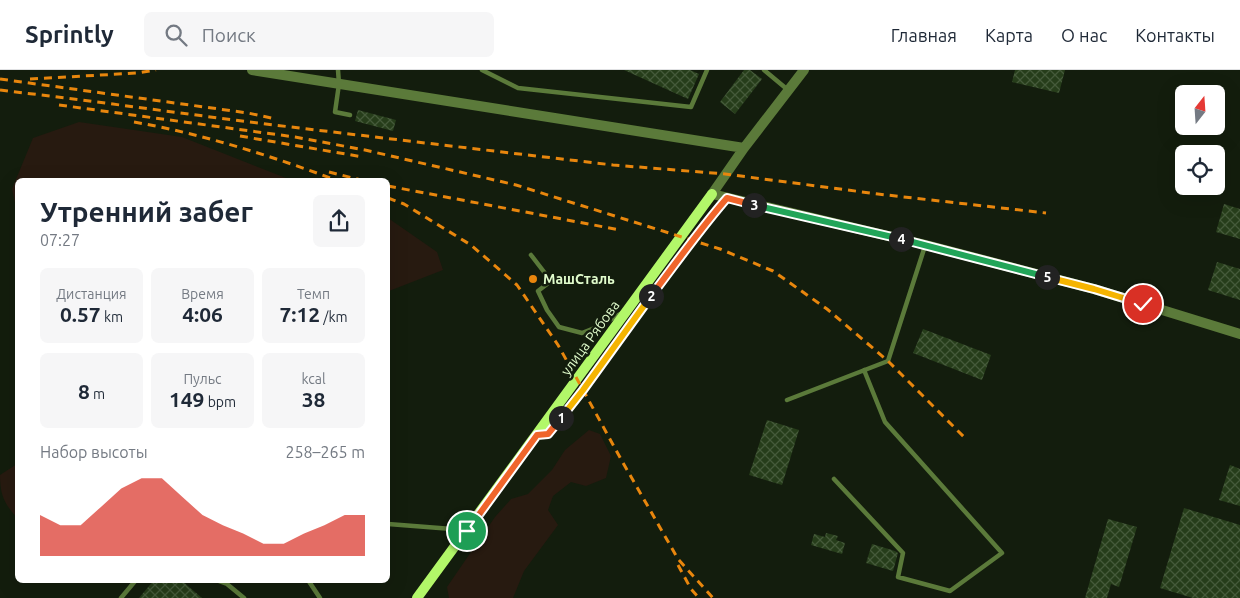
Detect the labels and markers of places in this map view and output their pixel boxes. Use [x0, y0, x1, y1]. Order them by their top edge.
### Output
pin: 3 [742, 192, 766, 218]
pin: 4 [888, 226, 914, 252]
pin: 5 [1034, 264, 1060, 290]
place label: МашСталь [543, 271, 615, 287]
marker: МашСталь [527, 273, 539, 285]
pin [1122, 283, 1164, 325]
pin: 2 [638, 284, 664, 308]
pin: 1 [548, 406, 574, 430]
pin [446, 510, 488, 552]

